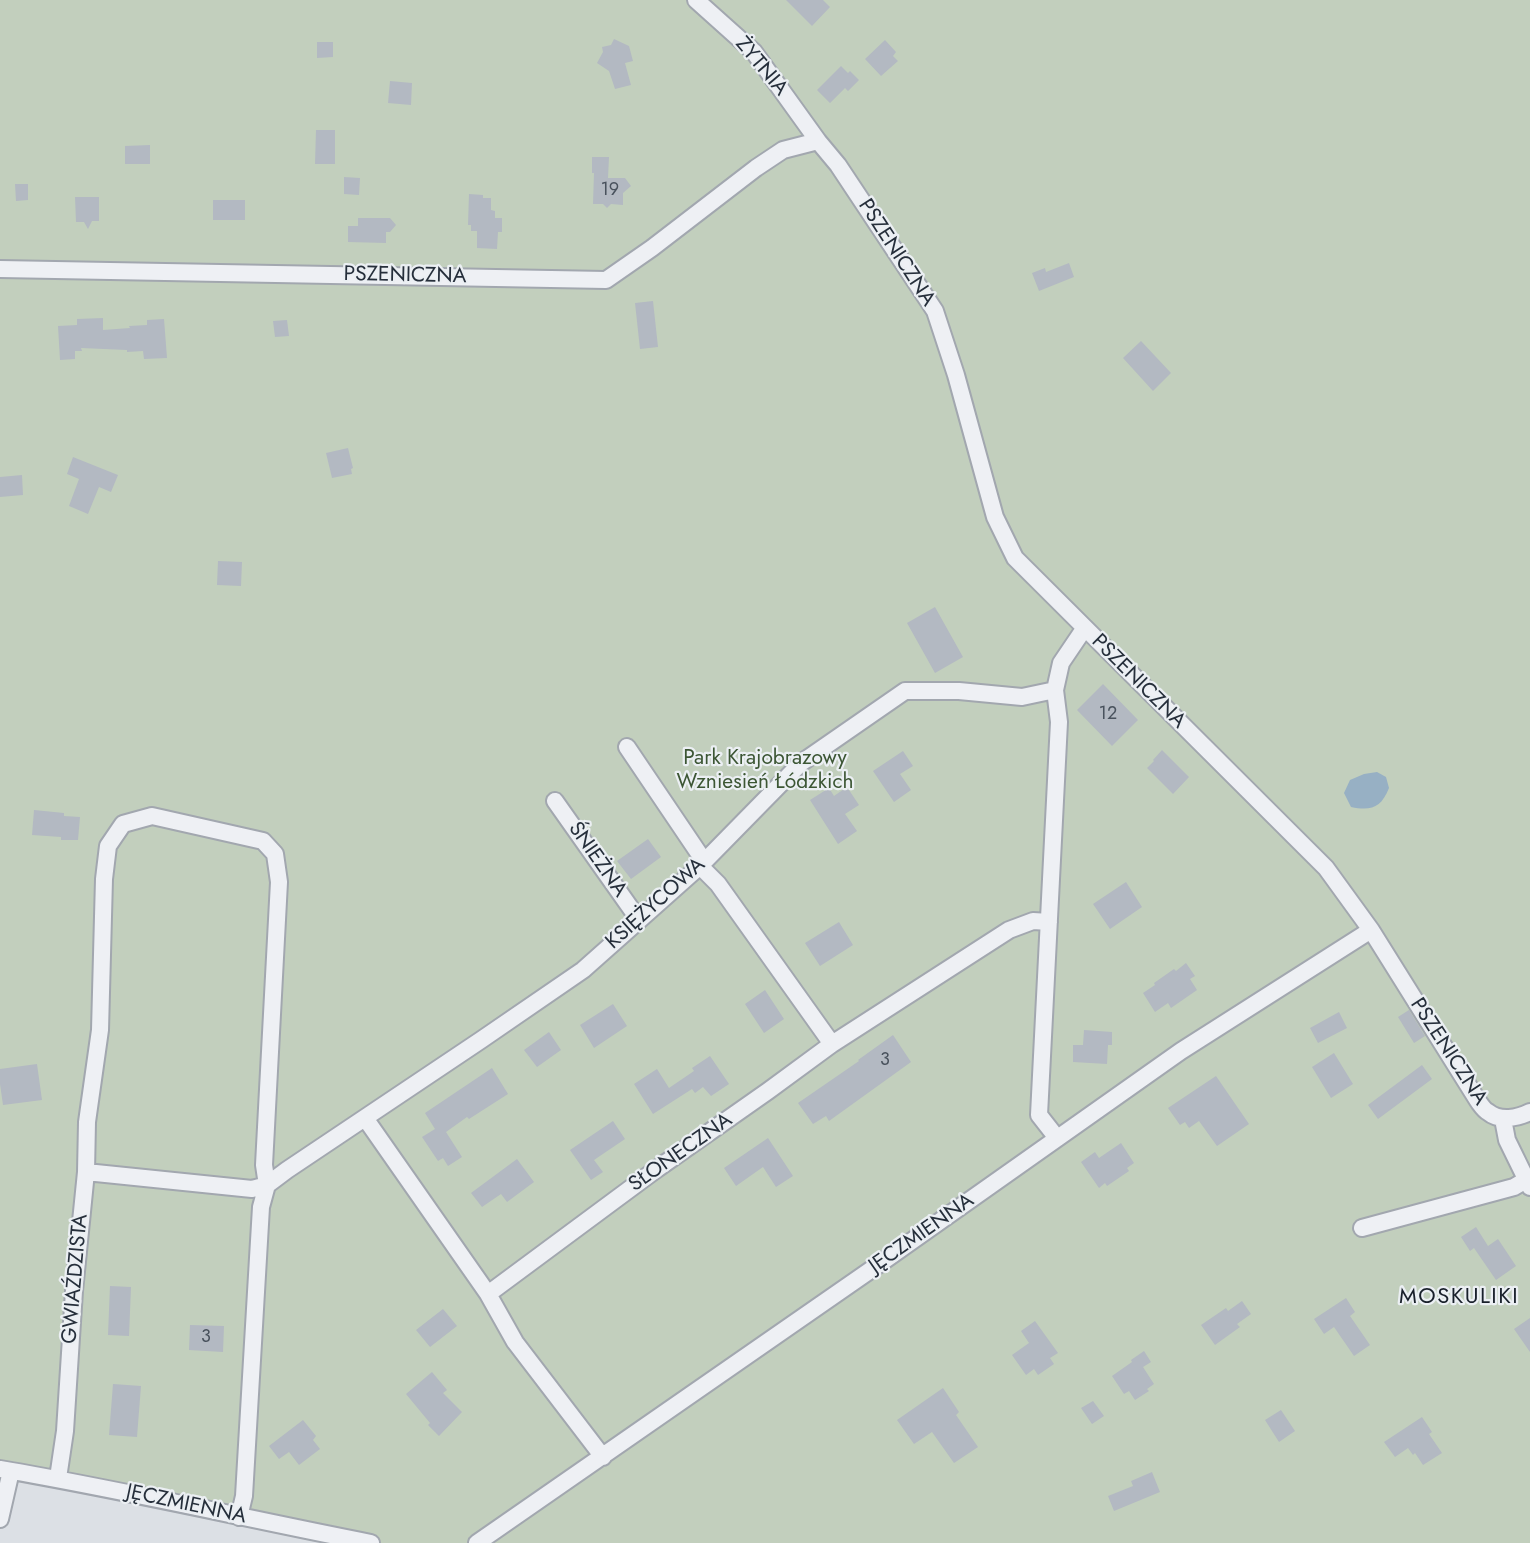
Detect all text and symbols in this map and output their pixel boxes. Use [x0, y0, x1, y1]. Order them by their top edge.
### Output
street label: ŻYTNIA [729, 33, 793, 101]
house number: 19 [601, 180, 619, 202]
street label: PSZENICZNA [852, 195, 940, 311]
street label: PSZENICZNA [343, 262, 467, 290]
street label: PSZENICZNA [1086, 630, 1190, 734]
house number: 12 [1099, 704, 1117, 726]
park label: Park Krajobrazowy Wzniesień Łódzkich [676, 746, 854, 796]
street label: ŚNIEŻNA [562, 818, 632, 902]
street label: KSIĘŻYCOWA [601, 853, 711, 955]
street label: PSZENICZNA [1404, 994, 1492, 1110]
house number: 3 [880, 1050, 890, 1072]
street label: SŁONECZNA [624, 1108, 738, 1198]
street label: JĘCZMIENNA [865, 1189, 979, 1279]
street label: GWIAŹDZISTA [58, 1213, 94, 1345]
district label: MOSKULIKI [1399, 1285, 1519, 1311]
house number: 3 [201, 1327, 211, 1349]
street label: JĘCZMIENNA [124, 1480, 248, 1530]

